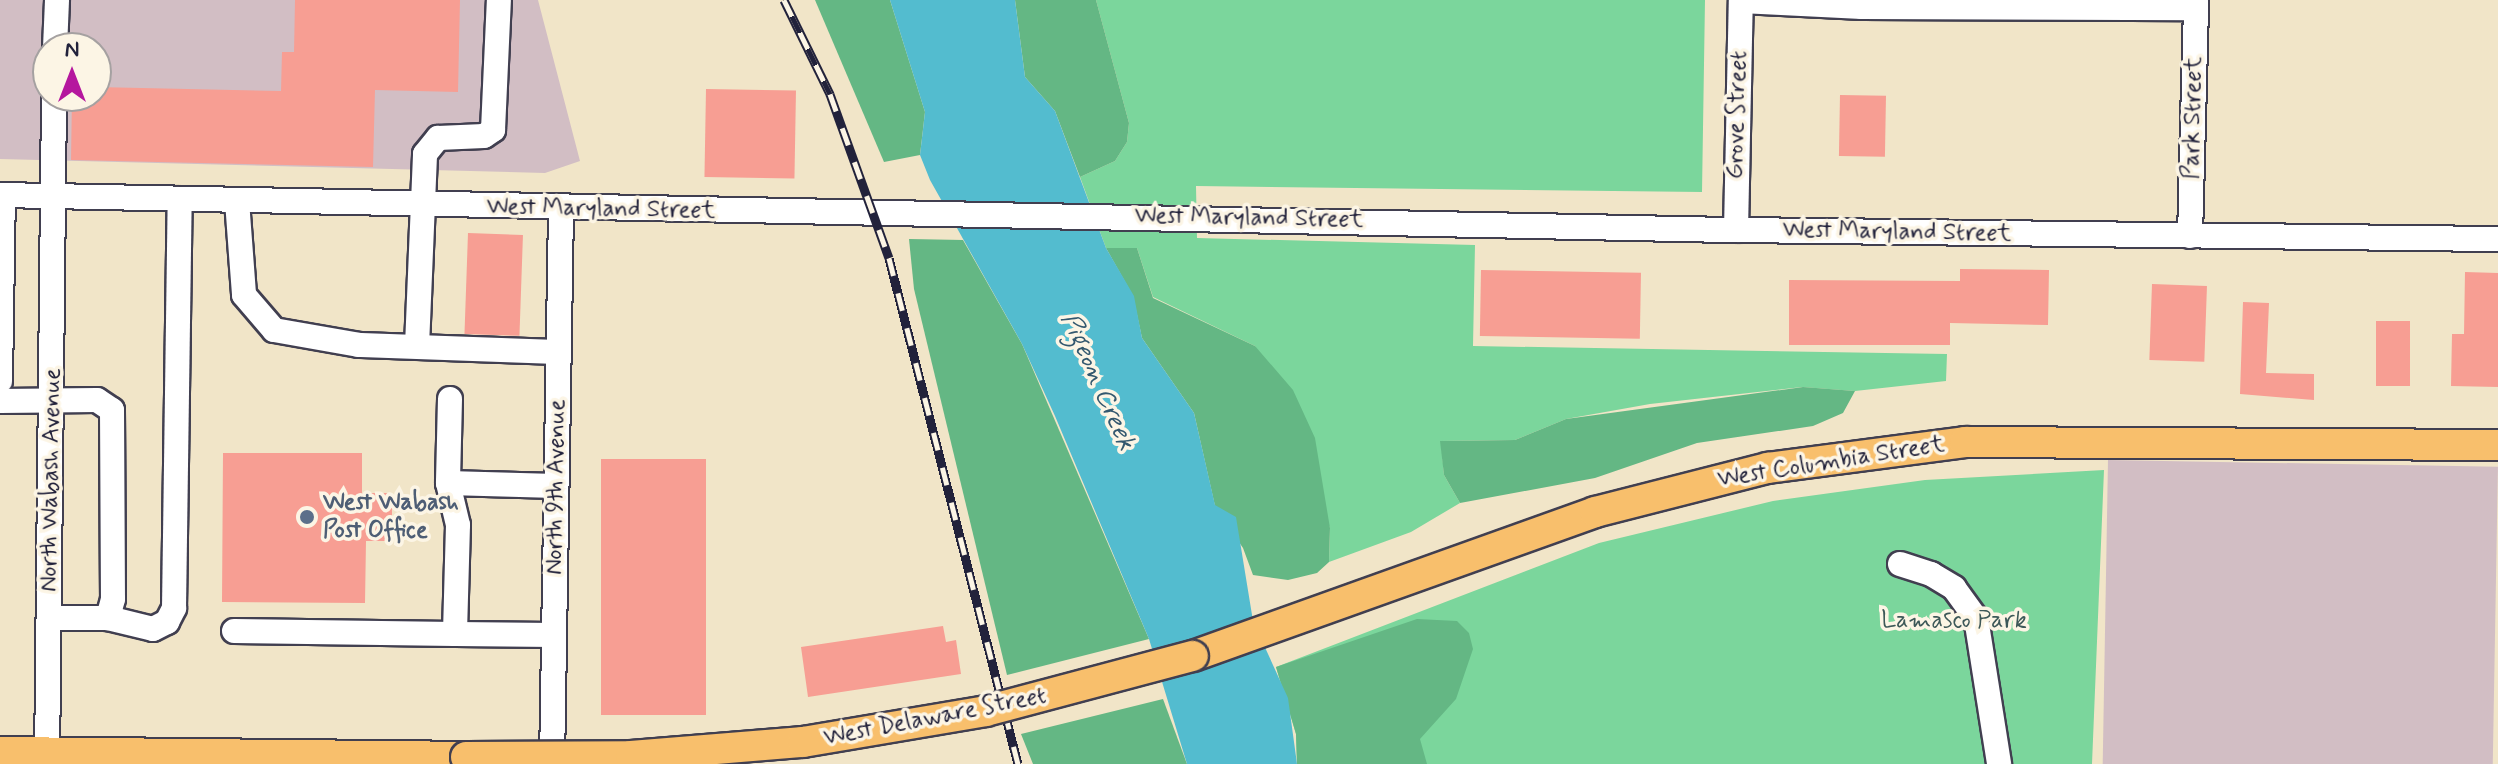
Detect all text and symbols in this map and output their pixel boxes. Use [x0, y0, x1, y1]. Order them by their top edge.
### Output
north arrow [32, 32, 112, 112]
text: N [65, 36, 79, 64]
street label: Grove Street [1720, 48, 1754, 182]
street label: Park Street [2178, 56, 2208, 180]
street label: West Maryland Street [486, 193, 716, 225]
street label: West Maryland Street [1134, 202, 1364, 234]
street label: West Maryland Street [1782, 216, 2012, 248]
water label: Pigeon Creek [1053, 309, 1141, 455]
street label: North Wabash Avenue [35, 368, 67, 592]
street label: North 9th Avenue [540, 399, 572, 575]
street label: West Columbia Street [1716, 430, 1946, 494]
place label: West Wabash Post Office [323, 489, 459, 545]
marker: West Wabash Post Office [298, 508, 316, 526]
park label: Lamasco Park [1882, 607, 2026, 635]
street label: West Delaware Street [819, 681, 1051, 753]

